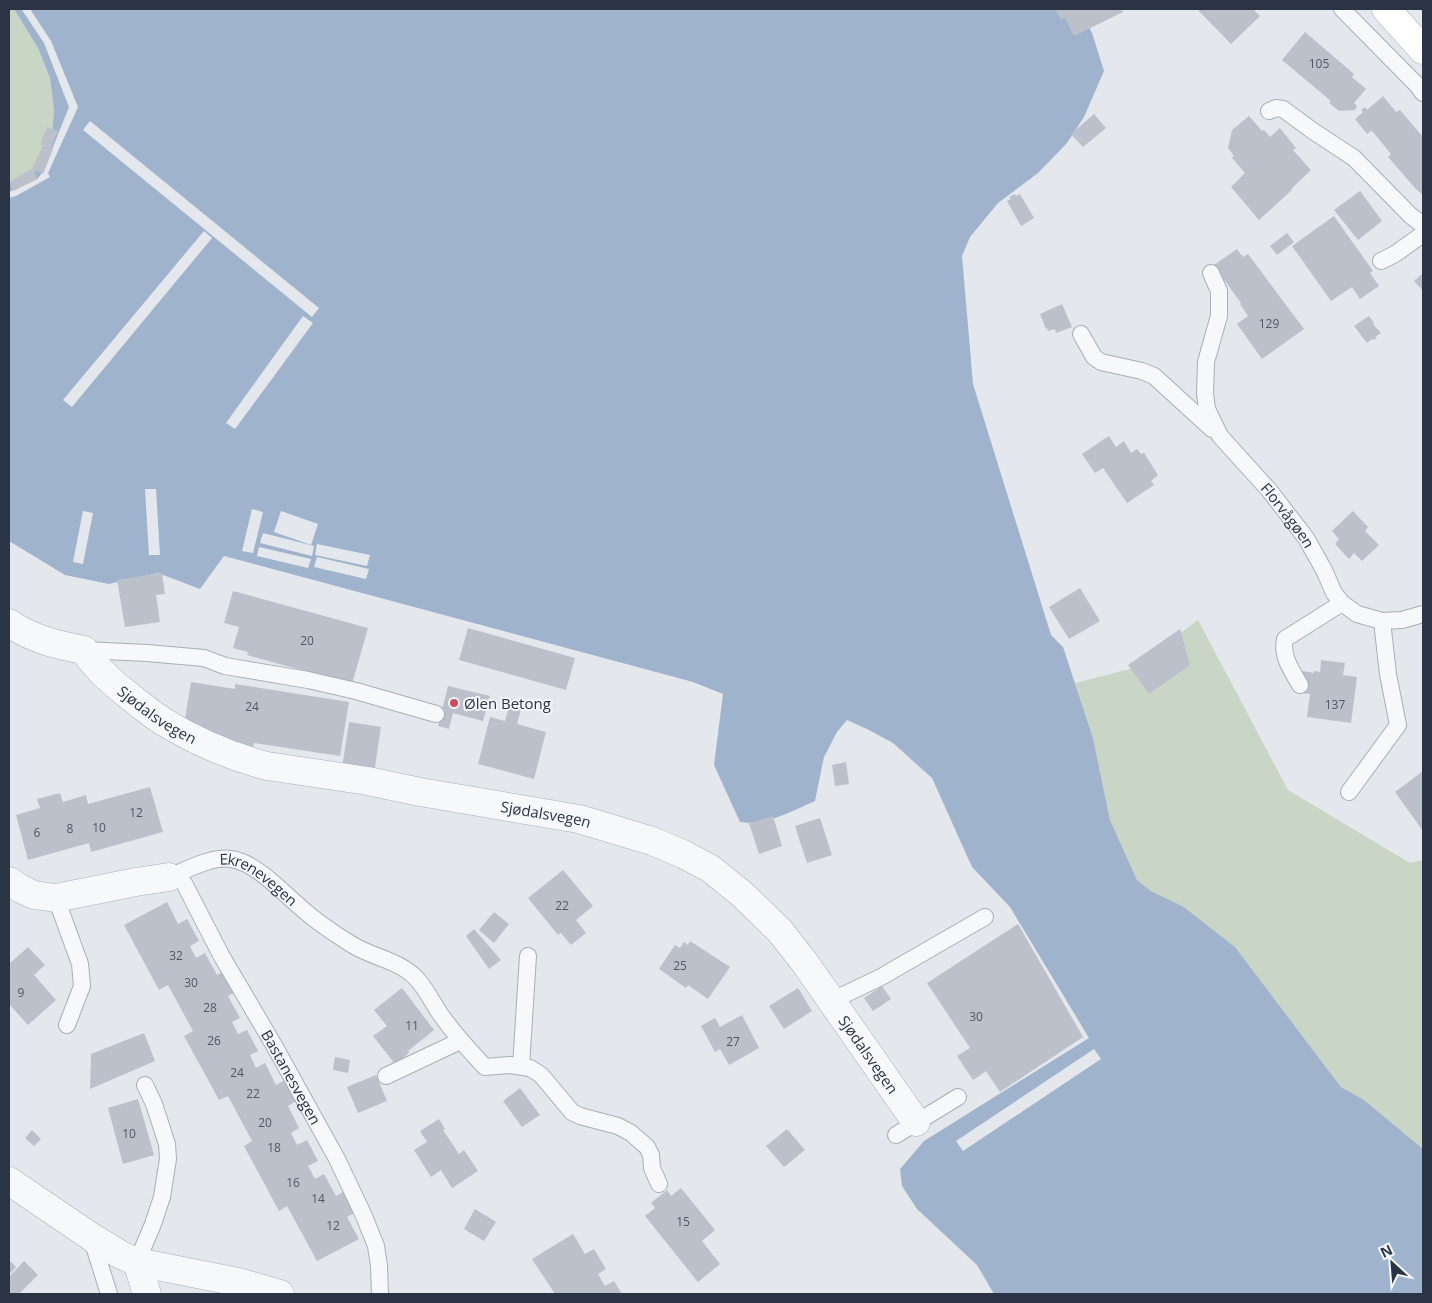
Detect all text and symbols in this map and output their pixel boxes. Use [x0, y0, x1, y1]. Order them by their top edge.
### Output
house number: 105 [1309, 55, 1329, 72]
house number: 129 [1259, 315, 1279, 332]
street label: Florvågøen [1257, 478, 1319, 551]
house number: 20 [300, 632, 314, 649]
street label: Sjødalsvegen [114, 681, 200, 748]
place label: Ølen Betong [464, 693, 551, 713]
house number: 137 [1325, 696, 1345, 713]
marker: Ølen Betong [448, 697, 460, 709]
house number: 24 [245, 698, 259, 715]
street label: Sjødalsvegen [499, 796, 594, 832]
house number: 12 [129, 804, 143, 821]
house number: 10 [92, 819, 106, 836]
house number: 8 [67, 820, 74, 837]
house number: 6 [34, 824, 41, 841]
street label: Ekrenevegen [219, 848, 302, 910]
house number: 22 [555, 897, 569, 914]
house number: 32 [169, 947, 183, 964]
house number: 25 [673, 957, 687, 974]
house number: 30 [184, 974, 198, 991]
house number: 9 [18, 984, 25, 1001]
house number: 28 [203, 999, 217, 1016]
house number: 30 [969, 1008, 983, 1025]
street label: Sjødalsvegen [834, 1011, 903, 1098]
house number: 11 [405, 1017, 419, 1034]
street label: Bastanesvegen [257, 1026, 326, 1128]
house number: 26 [207, 1032, 221, 1049]
house number: 27 [726, 1033, 740, 1050]
house number: 24 [230, 1064, 244, 1081]
house number: 22 [246, 1085, 260, 1102]
house number: 20 [258, 1114, 272, 1131]
house number: 10 [122, 1125, 136, 1142]
house number: 18 [267, 1139, 281, 1156]
house number: 16 [286, 1174, 300, 1191]
house number: 14 [311, 1190, 325, 1207]
house number: 15 [676, 1213, 690, 1230]
house number: 12 [326, 1217, 340, 1234]
north arrow [1367, 1238, 1417, 1288]
text: N [1377, 1240, 1395, 1262]

